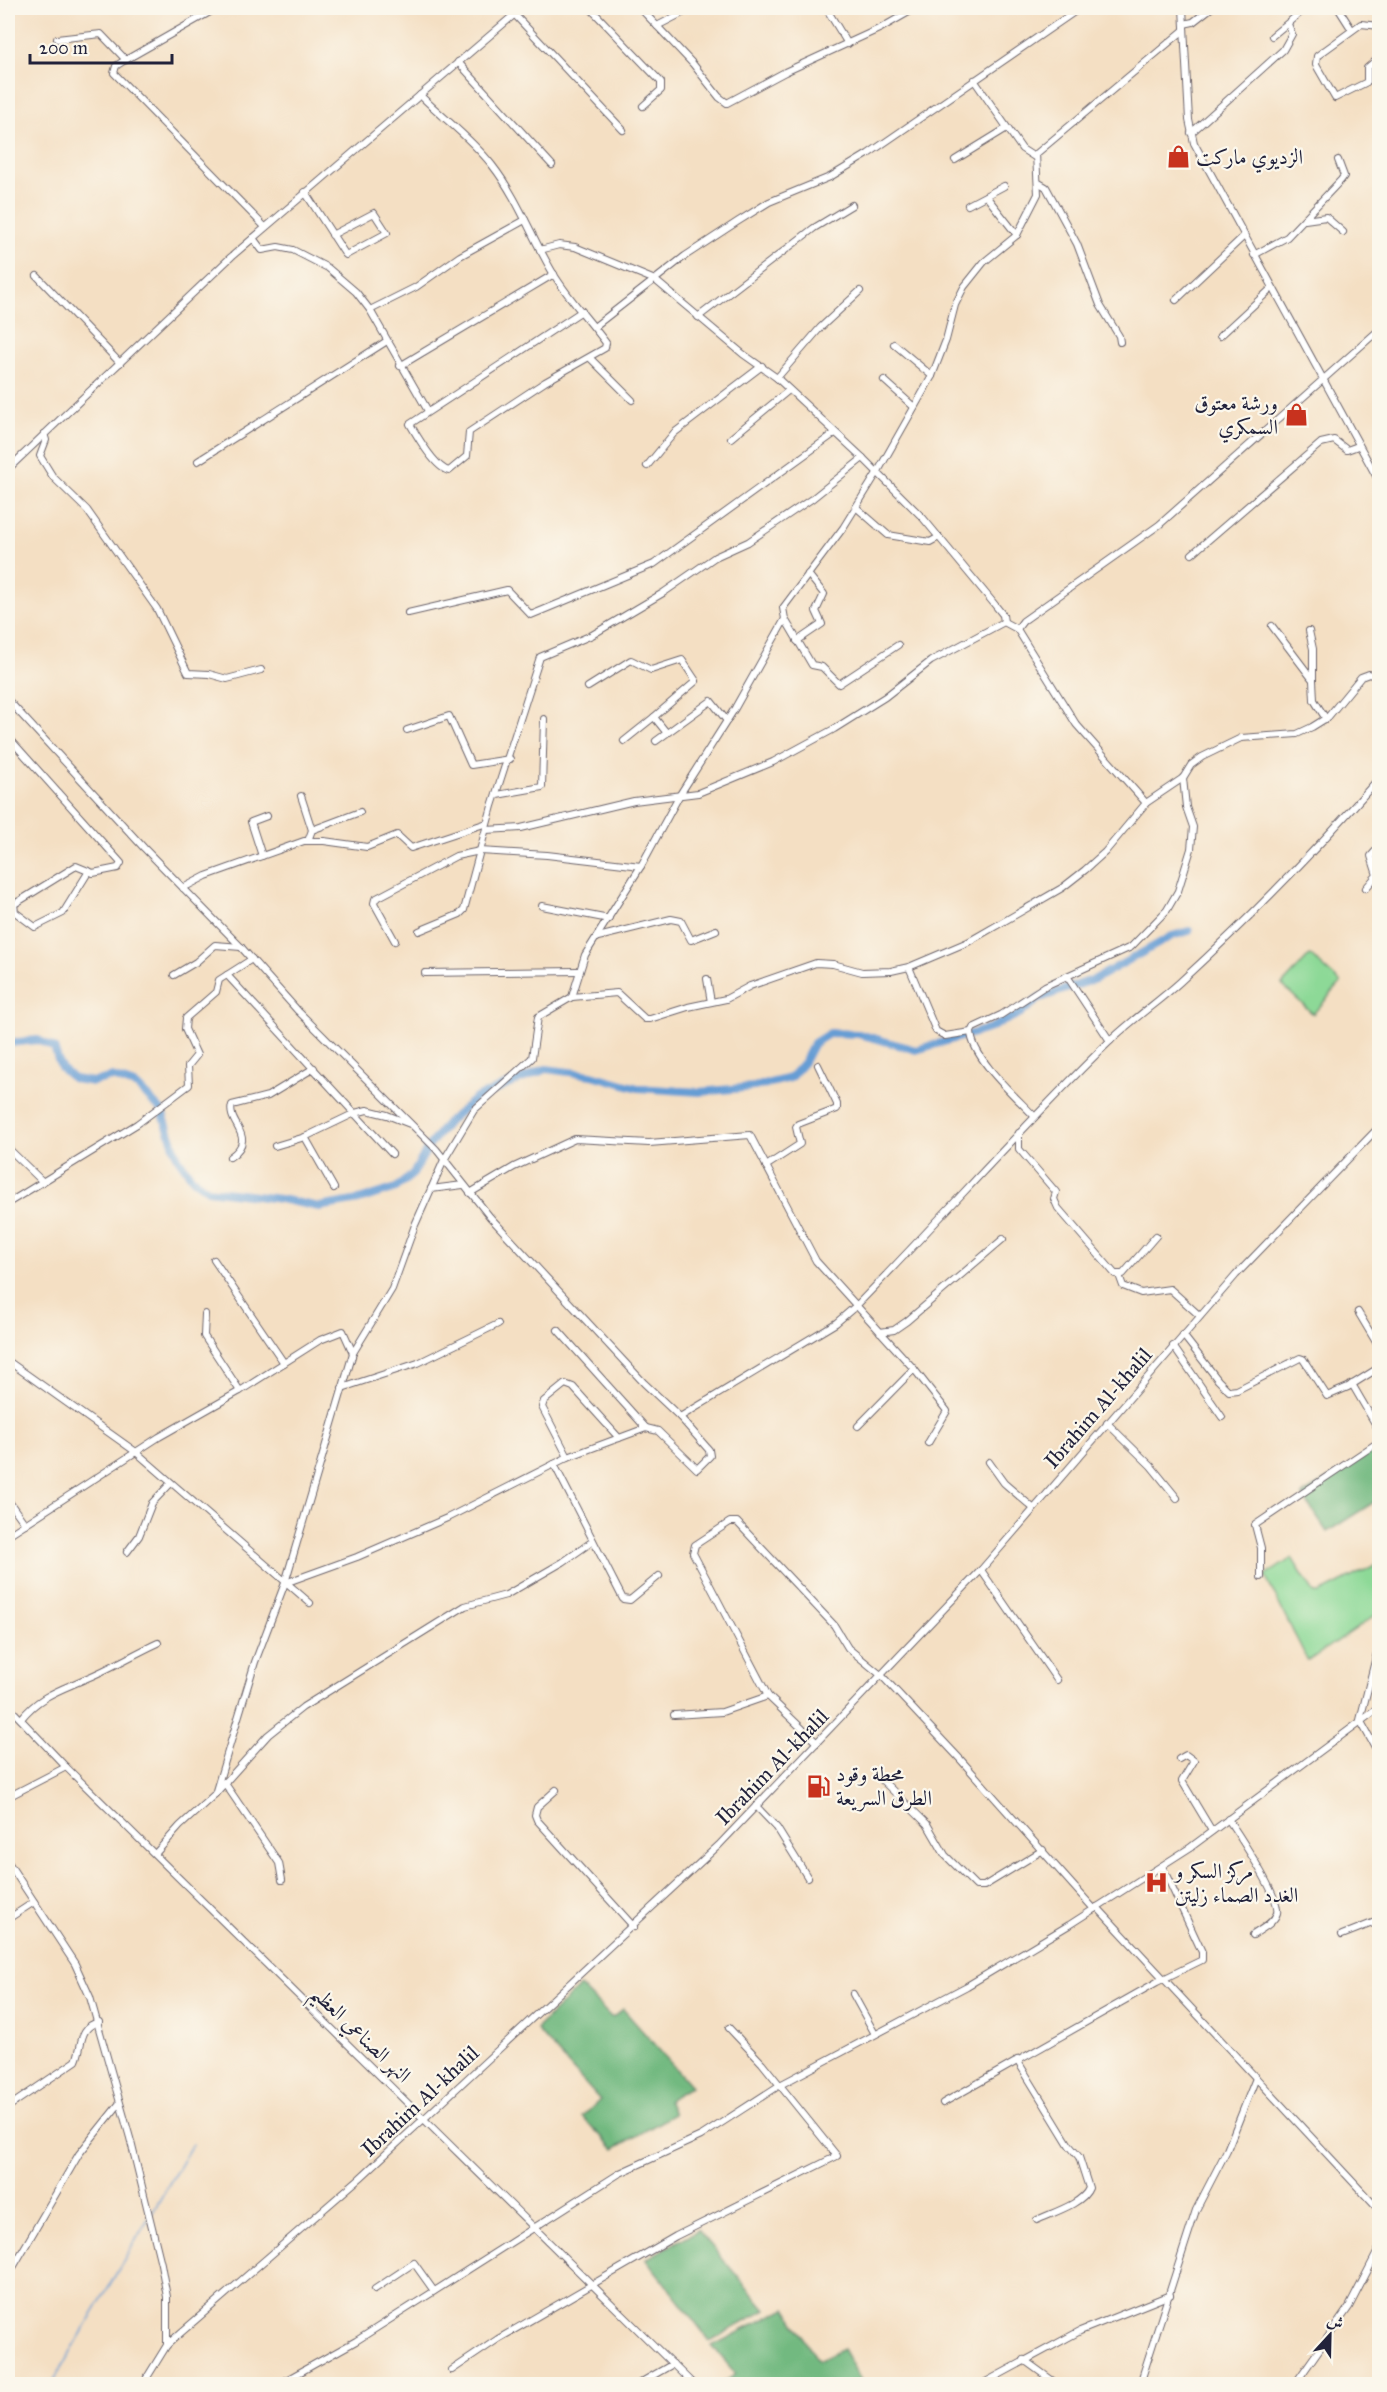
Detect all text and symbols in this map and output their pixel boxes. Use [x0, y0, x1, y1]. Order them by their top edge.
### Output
scale bar [30, 27, 172, 65]
text: 200 m [39, 37, 88, 59]
shop icon: الزديوي ماركت [1165, 144, 1191, 170]
place label: الزديوي ماركت [1196, 144, 1303, 173]
place label: ورشة معتوق السمكري [1194, 390, 1278, 443]
shop icon: ورشة معتوق السمكري [1283, 402, 1309, 428]
street label: Ibrahim Al-khalil [1039, 1342, 1158, 1474]
street label: Ibrahim Al-khalil [710, 1703, 834, 1830]
place label: محطة وقود الطرق السريعة [836, 1761, 932, 1812]
fuel station icon: محطة وقود الطرق السريعة [805, 1773, 831, 1799]
place label: مركز السكر و الغدد الصماء زليتن [1173, 1858, 1298, 1908]
hospital icon: مركز السكر و الغدد الصماء زليتن [1144, 1870, 1170, 1896]
street label: النهر الصناعي العظيم [300, 1980, 416, 2094]
street label: Ibrahim Al-khalil [356, 2040, 484, 2162]
north arrow [1300, 2305, 1360, 2365]
text: ش [1325, 2310, 1346, 2333]

